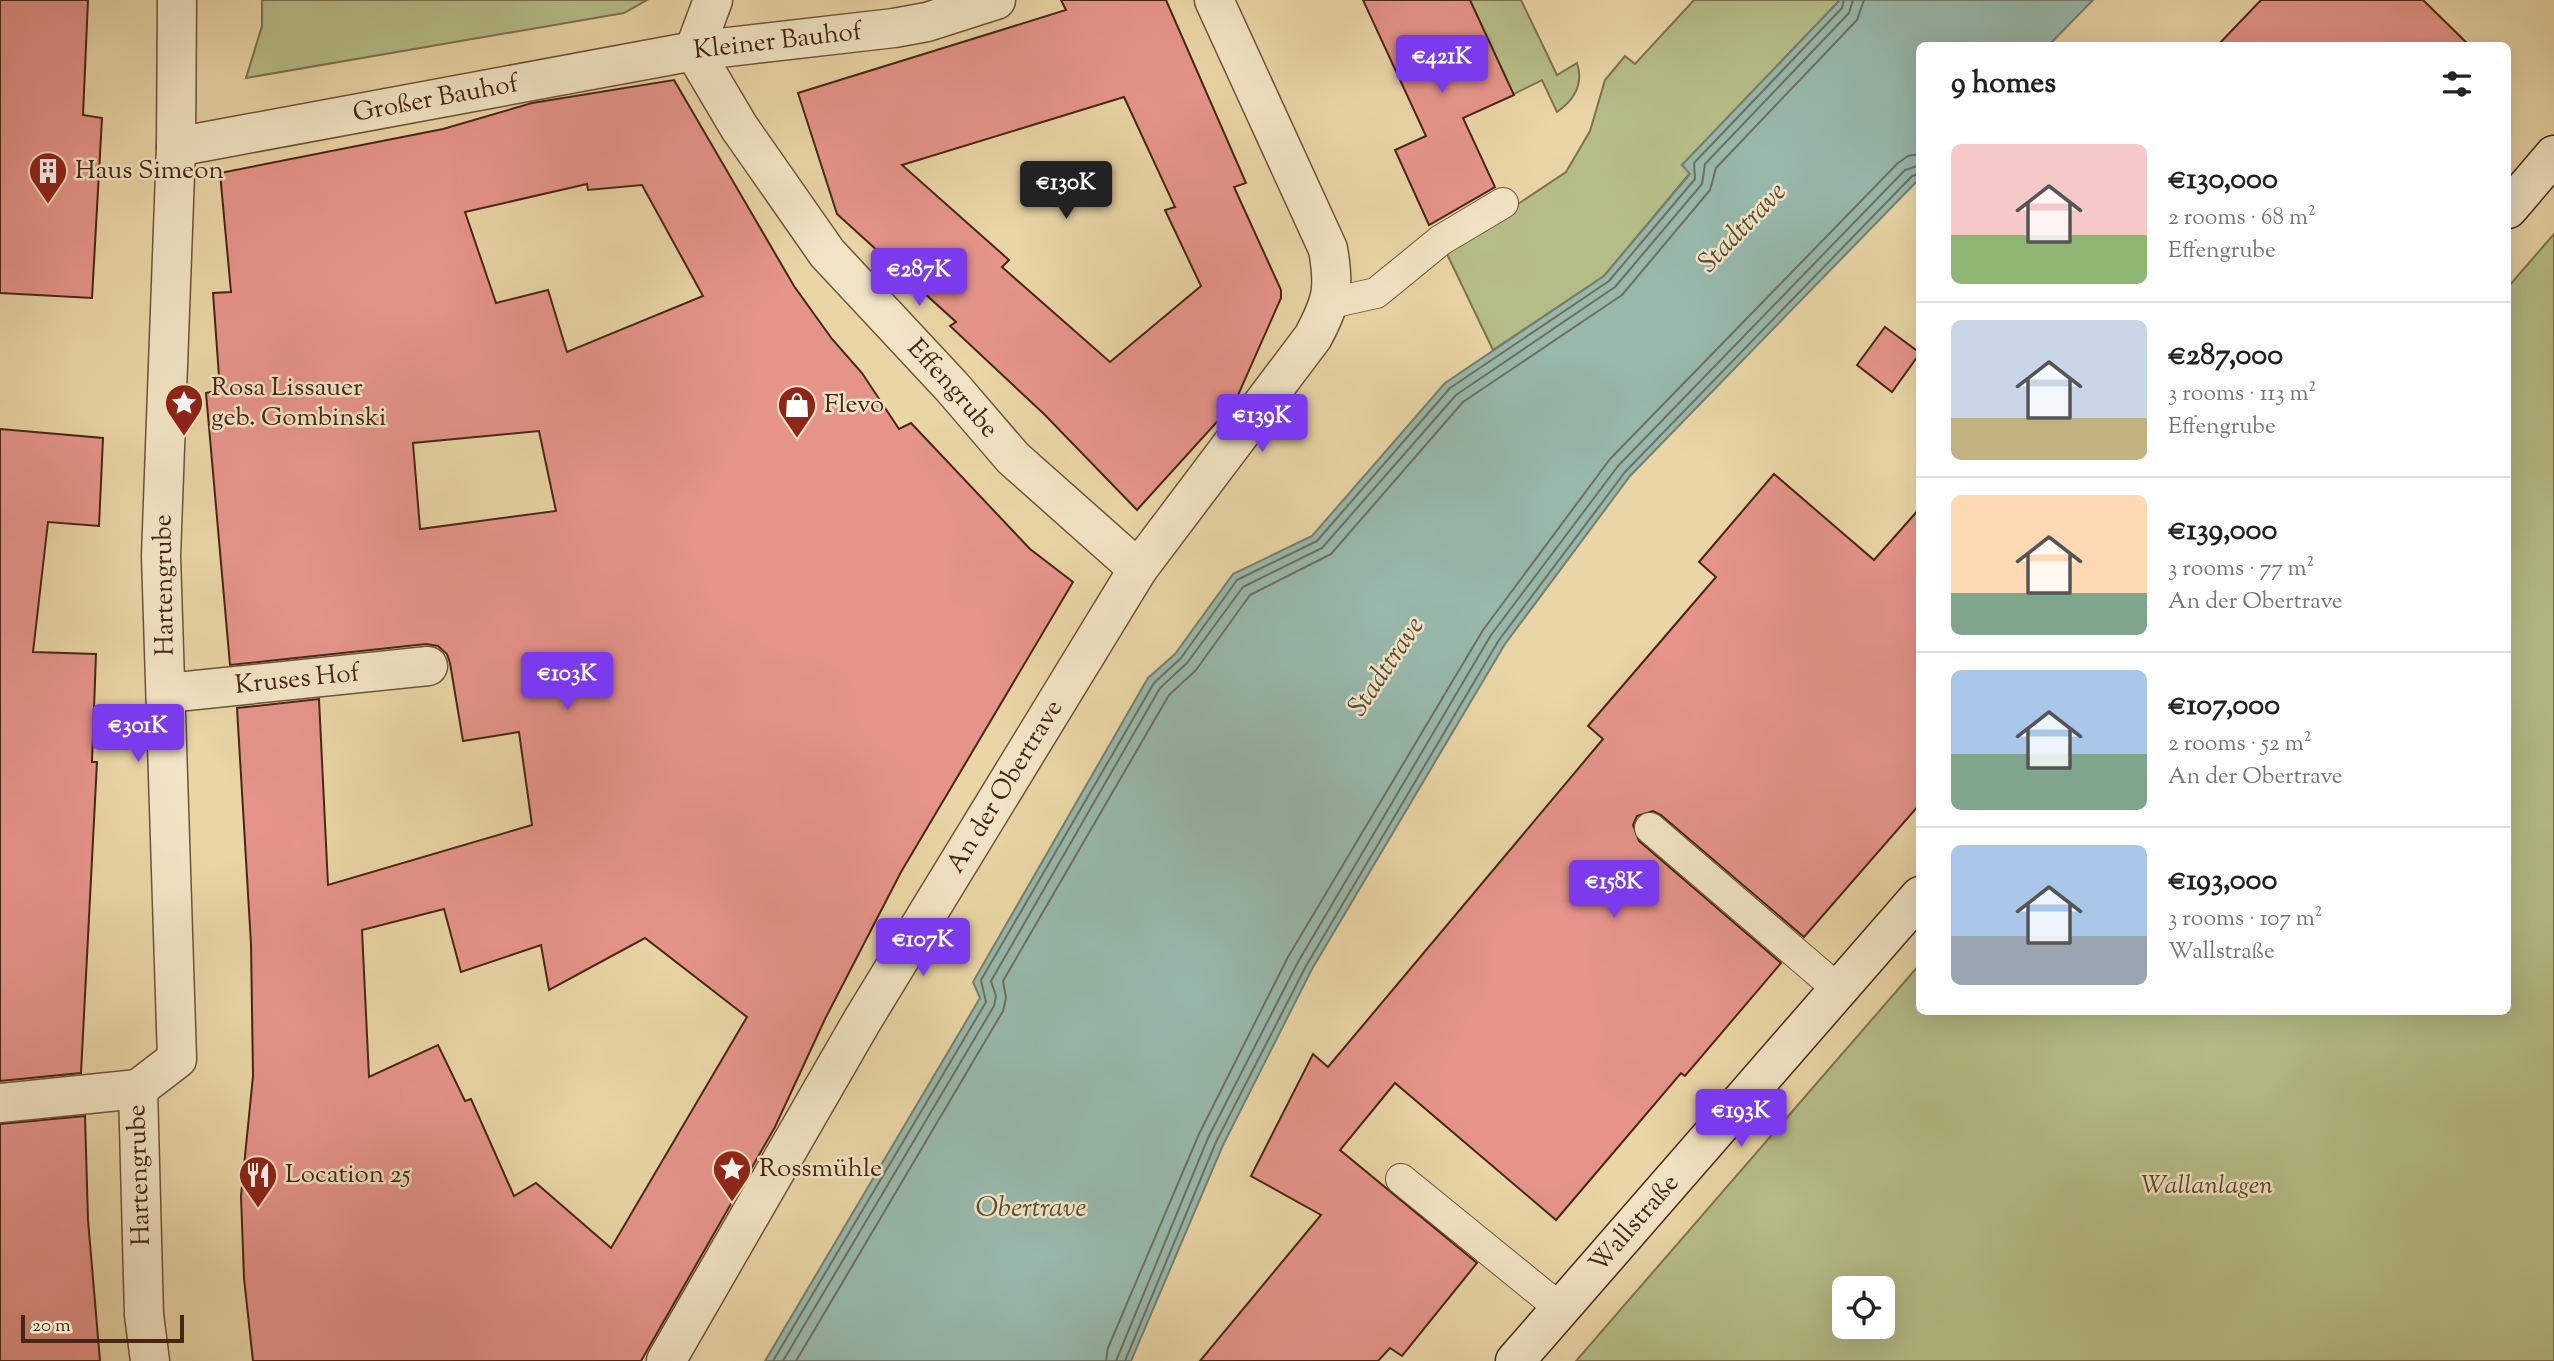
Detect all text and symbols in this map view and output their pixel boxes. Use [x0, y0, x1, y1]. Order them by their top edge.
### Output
street label: Kleiner Bauhof [692, 13, 865, 69]
pin: €421K [1393, 36, 1491, 95]
text: €421K [1412, 41, 1472, 74]
text: 9 homes [1951, 63, 2056, 106]
street label: Großer Bauhof [350, 65, 522, 132]
icon: filters [2438, 65, 2476, 103]
building icon: Haus Simeon [27, 150, 69, 205]
place label: Haus Simeon [75, 153, 224, 190]
text: €130,000 [2168, 159, 2278, 202]
pin: €130K [1017, 162, 1115, 221]
text: €130K [1036, 167, 1096, 200]
icon: home [2007, 172, 2091, 256]
water label: Stadttrave [1689, 174, 1797, 282]
text: 2 rooms · 68 m² [2168, 202, 2316, 235]
text: Effengrube [2168, 235, 2276, 268]
pin: €287K [870, 248, 968, 308]
text: €287K [887, 254, 951, 287]
street label: Effengrube [898, 331, 1007, 447]
text: €287,000 [2168, 335, 2283, 378]
icon: home [2007, 348, 2091, 432]
place label: Rosa Lissauer geb. Gombinski [211, 370, 387, 437]
text: 3 rooms · 113 m² [2168, 378, 2316, 411]
place icon: Rosa Lissauer geb. Gombinski [163, 382, 205, 437]
shop icon: Flevo [776, 384, 818, 439]
place label: Flevo [824, 387, 884, 424]
pin: €139K [1213, 394, 1311, 454]
text: €139K [1233, 400, 1291, 433]
text: Effengrube [2168, 411, 2276, 444]
text: €139,000 [2168, 510, 2277, 553]
street label: Hartengrube [145, 514, 185, 656]
icon: home [2007, 523, 2091, 607]
text: 3 rooms · 77 m² [2168, 553, 2314, 586]
text: An der Obertrave [2168, 586, 2343, 619]
water label: Stadttrave [1339, 609, 1435, 725]
pin: €103K [518, 652, 616, 712]
street label: Kruses Hof [233, 655, 362, 704]
text: €103K [537, 658, 597, 691]
text: €107,000 [2168, 685, 2280, 728]
street label: An der Obertrave [938, 693, 1072, 881]
icon: home [2007, 698, 2091, 782]
pin: €301K [89, 704, 187, 764]
text: €301K [108, 710, 168, 743]
text: 2 rooms · 52 m² [2168, 728, 2311, 761]
text: An der Obertrave [2168, 761, 2343, 794]
pin: €158K [1565, 860, 1663, 920]
text: €193,000 [2168, 860, 2277, 903]
text: €158K [1585, 866, 1643, 899]
icon: home [2007, 873, 2091, 957]
text: 3 rooms · 107 m² [2168, 903, 2323, 936]
pin: €107K [874, 918, 972, 978]
text: €107K [892, 924, 954, 957]
text: Wallstraße [2168, 936, 2275, 969]
pin: €193K [1692, 1090, 1790, 1149]
text: €193K [1712, 1095, 1770, 1128]
street label: Hartengrube [119, 1104, 161, 1246]
place icon: Rossmühle [711, 1148, 753, 1203]
place label: Rossmühle [759, 1151, 882, 1188]
restaurant icon: Location 25 [237, 1154, 279, 1209]
place label: Location 25 [285, 1157, 411, 1194]
street label: Wallstraße [1581, 1166, 1688, 1281]
park label: Wallanlagen [2141, 1168, 2273, 1205]
water label: Obertrave [976, 1189, 1086, 1229]
map controls [1832, 1276, 1895, 1339]
button: locate [1832, 1276, 1895, 1339]
scale bar [21, 1312, 184, 1344]
text: 20 m [32, 1313, 71, 1340]

